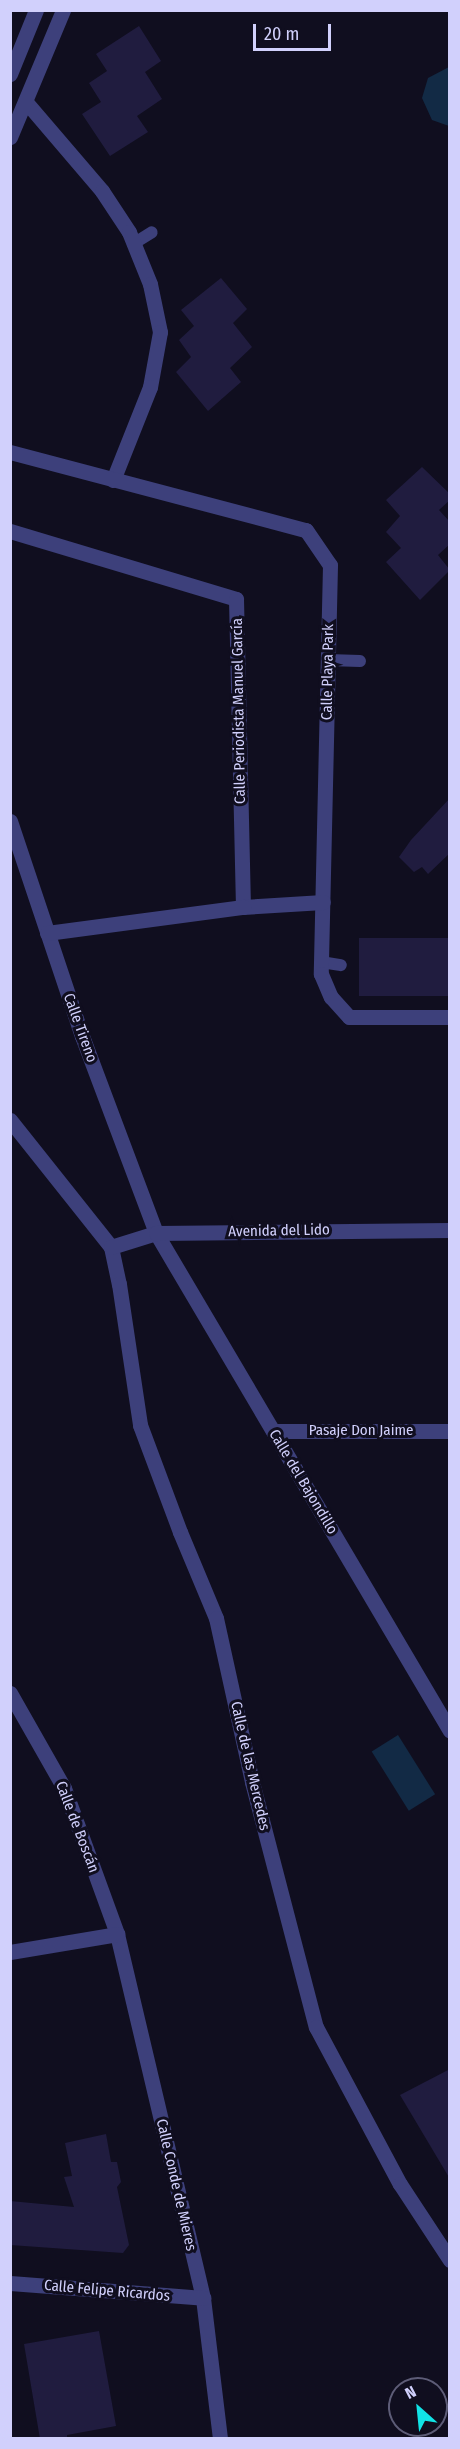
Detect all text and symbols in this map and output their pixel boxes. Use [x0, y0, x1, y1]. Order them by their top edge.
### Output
scale bar [256, 12, 334, 50]
text: 20 m [264, 23, 299, 45]
street label: Calle Periodista Manuel García [228, 618, 250, 804]
street label: Calle Playa Park [318, 624, 338, 720]
street label: Calle Tireno [59, 991, 101, 1065]
street label: Avenida del Lido [228, 1221, 330, 1241]
street label: Pasaje Don Jaime [309, 1422, 413, 1440]
street label: Calle del Bajondillo [265, 1426, 341, 1538]
street label: Calle de las Mercedes [226, 1700, 274, 1832]
street label: Calle de Boscán [51, 1779, 103, 1875]
street label: Calle Conde de Mieres [152, 2117, 200, 2253]
street label: Calle Felipe Ricardos [43, 2277, 171, 2305]
north arrow [388, 2377, 448, 2437]
text: N [402, 2382, 419, 2403]

